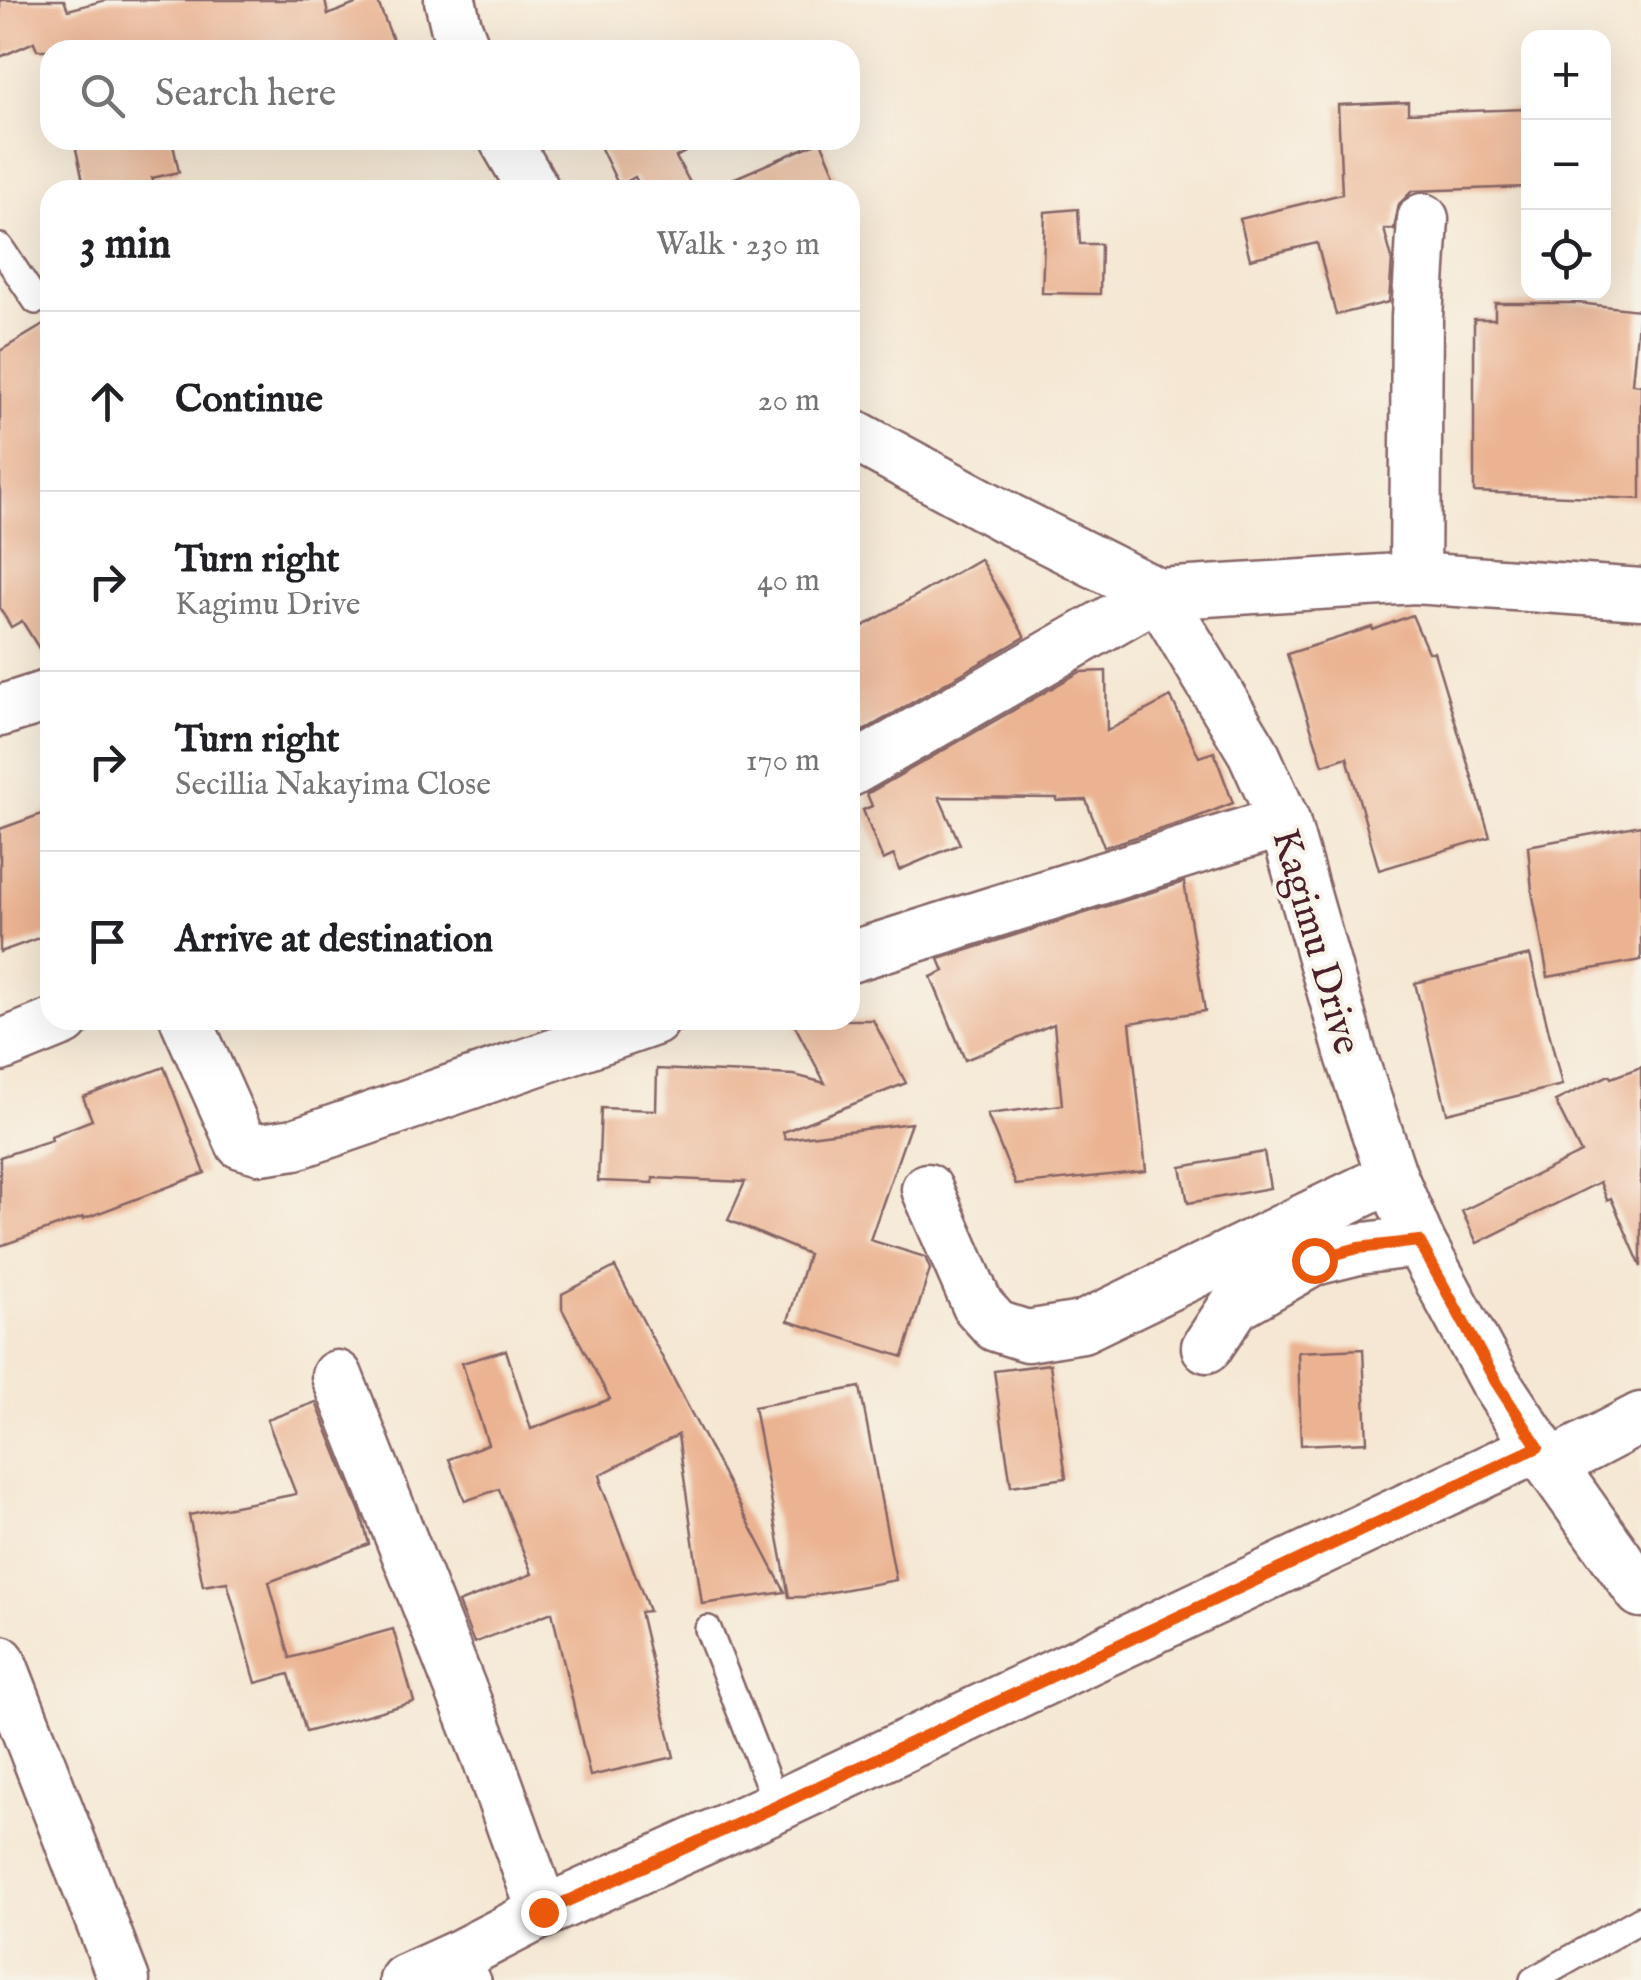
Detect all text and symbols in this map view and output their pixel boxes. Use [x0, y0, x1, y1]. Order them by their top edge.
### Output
map controls [1521, 30, 1611, 300]
button: + [1521, 30, 1611, 120]
search box [40, 40, 860, 150]
icon: search [75, 68, 130, 123]
text: Search here [155, 71, 336, 119]
button: − [1521, 120, 1611, 210]
button: locate [1521, 210, 1611, 300]
text: 3 min [80, 219, 171, 272]
text: Walk · 230 m [656, 225, 820, 266]
icon: ahead [80, 374, 135, 429]
text: Continue [175, 377, 323, 425]
text: 20 m [758, 381, 820, 422]
text: Turn right [175, 537, 339, 585]
icon: right [80, 554, 135, 609]
text: 40 m [757, 561, 820, 602]
text: Kagimu Drive [175, 585, 360, 626]
text: Turn right [175, 717, 339, 765]
icon: right [80, 734, 135, 789]
text: 170 m [746, 741, 820, 782]
text: Secillia Nakayima Close [175, 765, 491, 806]
street label: Kagimu Drive [1258, 823, 1371, 1060]
icon: arrive [80, 914, 135, 969]
text: Arrive at destination [175, 917, 493, 965]
route start [1292, 1238, 1338, 1284]
route end [521, 1890, 567, 1936]

